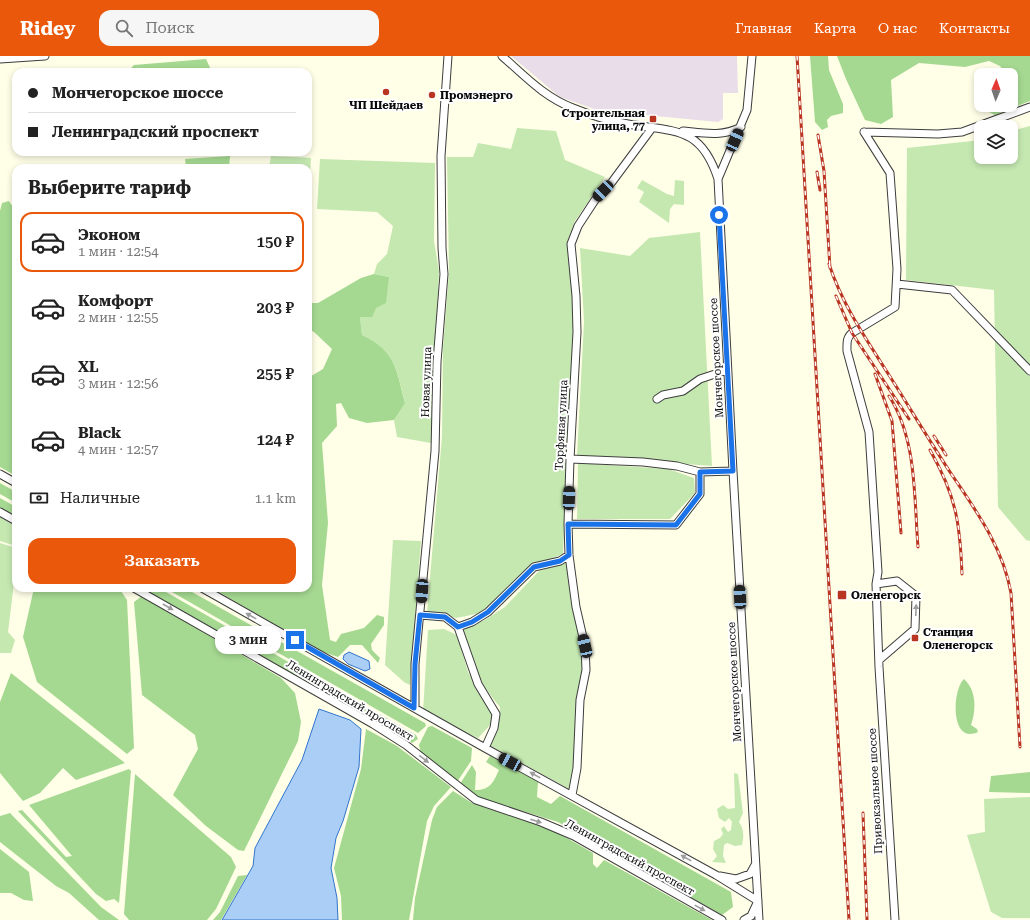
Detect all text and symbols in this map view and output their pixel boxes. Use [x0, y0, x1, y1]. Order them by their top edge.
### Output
search box [99, 10, 379, 46]
text: Ridey [20, 17, 75, 40]
icon: search [113, 17, 135, 39]
text: Поиск [145, 19, 195, 37]
text: Главная [735, 20, 792, 36]
text: Карта [814, 20, 856, 36]
text: О нас [878, 20, 917, 36]
text: Контакты [939, 20, 1010, 36]
north arrow [974, 68, 1018, 112]
map controls [974, 68, 1018, 164]
text: Мончегорское шоссе [52, 84, 223, 102]
marker: ЧП Шейдаев [381, 87, 391, 97]
place label: Промэнерго [440, 89, 513, 102]
marker: Промэнерго [427, 90, 437, 100]
place label: ЧП Шейдаев [349, 99, 423, 112]
place label: Строительная улица, 77 [562, 107, 645, 133]
marker: Строительная улица, 77 [648, 114, 658, 124]
button: layers [974, 120, 1018, 164]
text: Ленинградский проспект [52, 123, 259, 141]
car [725, 127, 745, 153]
text: Выберите тариф [28, 177, 191, 198]
car [590, 178, 616, 204]
route start [710, 206, 728, 224]
icon: car [30, 224, 66, 260]
text: Эконом [78, 226, 140, 244]
text: 150 ₽ [257, 233, 294, 251]
text: 1 мин · 12:54 [78, 244, 159, 259]
icon: car [30, 290, 66, 326]
text: Комфорт [78, 292, 153, 310]
street label: Мончегорское шоссе [707, 298, 726, 418]
text: 203 ₽ [257, 299, 294, 317]
text: 2 мин · 12:55 [78, 310, 159, 325]
street label: Новая улица [419, 346, 434, 418]
icon: car [30, 356, 66, 392]
text: XL [78, 358, 99, 376]
text: 255 ₽ [257, 365, 294, 383]
text: 3 мин · 12:56 [78, 376, 159, 391]
street label: Торфяная улица [553, 379, 570, 471]
icon: car [30, 422, 66, 458]
text: Black [78, 424, 121, 442]
text: 124 ₽ [257, 431, 294, 449]
text: 4 мин · 12:57 [78, 442, 159, 457]
car [563, 486, 575, 510]
icon: cash [28, 487, 50, 509]
text: Наличные [60, 489, 140, 507]
text: 1.1 km [255, 491, 296, 506]
button: Заказать [28, 538, 296, 584]
car [415, 579, 429, 603]
car [733, 585, 747, 609]
marker: Оленегорск [836, 589, 848, 601]
place label: Оленегорск [851, 589, 921, 602]
one-way arrow [913, 603, 919, 616]
one-way arrow [162, 604, 174, 611]
one-way arrow [245, 612, 257, 619]
street label: Мончегорское шоссе [725, 622, 744, 742]
callout: 3 мин [215, 626, 281, 654]
place label: Станция Оленегорск [923, 626, 993, 652]
route end [286, 631, 304, 649]
text: 3 мин [229, 632, 267, 647]
car [576, 633, 594, 659]
marker: Станция Оленегорск [910, 633, 920, 643]
street label: Ленинградский проспект [284, 657, 416, 744]
street label: Привокзальное шоссе [866, 728, 885, 854]
car [497, 751, 523, 773]
one-way arrow [418, 755, 429, 763]
one-way arrow [529, 772, 541, 779]
street label: Ленинградский проспект [563, 816, 697, 898]
one-way arrow [531, 818, 543, 824]
one-way arrow [680, 855, 691, 862]
one-way arrow [694, 904, 706, 911]

